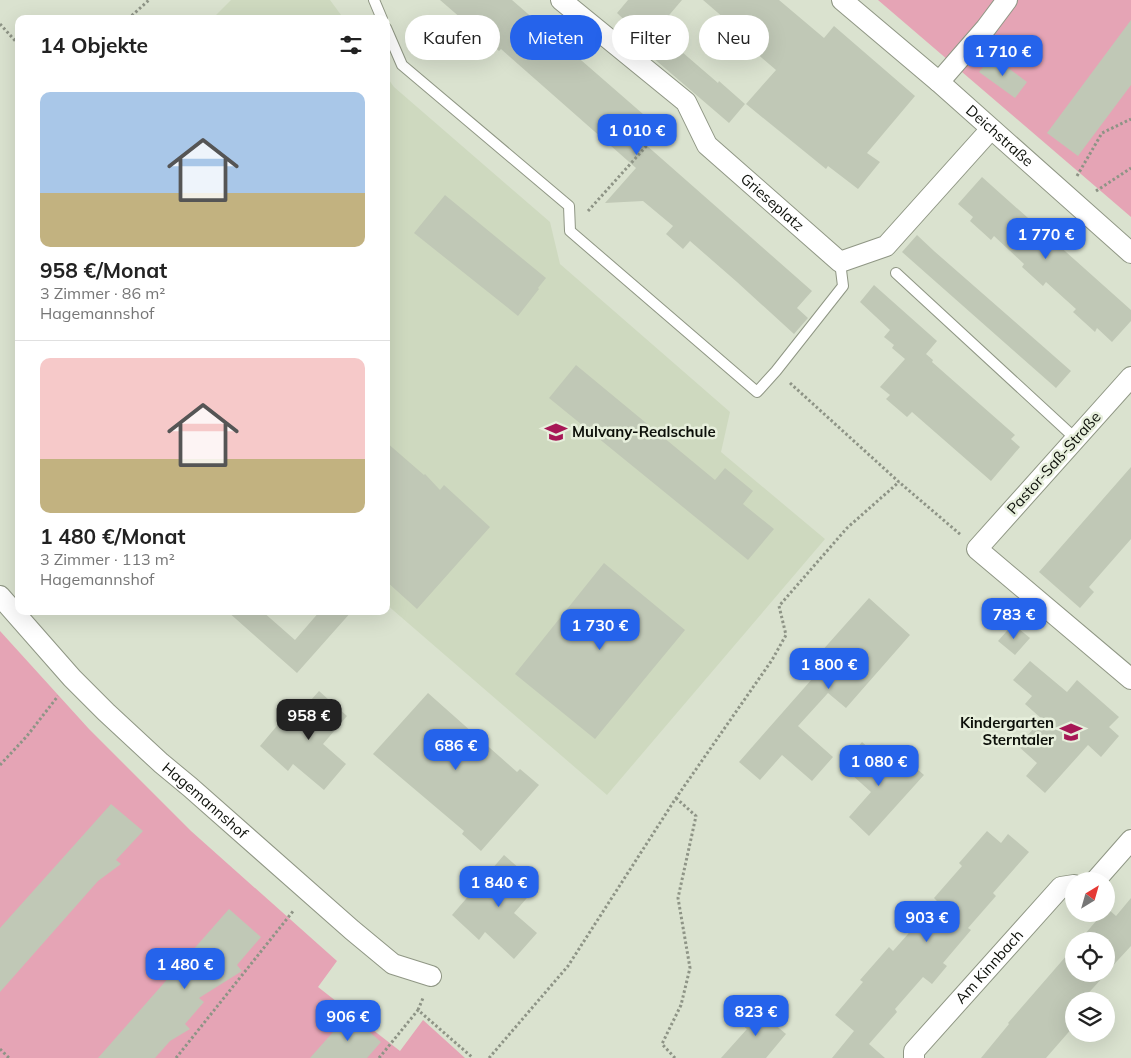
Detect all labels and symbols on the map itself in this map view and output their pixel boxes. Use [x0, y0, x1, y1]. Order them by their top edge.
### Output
pin: 1 710 € [957, 34, 1049, 77]
street label: Deichstraße [962, 100, 1037, 170]
pin: 1 010 € [591, 114, 683, 156]
street label: Grieseplatz [737, 169, 808, 235]
pin: 1 770 € [1000, 218, 1092, 260]
street label: Pastor-Saß-Straße [1003, 407, 1105, 518]
school or university icon: Mulvany-Realschule [543, 419, 569, 445]
place label: Mulvany-Realschule [572, 422, 716, 441]
pin: 783 € [979, 598, 1049, 640]
pin: 1 730 € [554, 608, 646, 651]
pin: 1 800 € [783, 648, 875, 690]
pin: 958 € [274, 698, 344, 741]
place label: Kindergarten Sterntaler [960, 713, 1054, 749]
school or university icon: Kindergarten Sterntaler [1058, 719, 1084, 745]
pin: 686 € [421, 728, 491, 771]
pin: 1 080 € [833, 744, 925, 787]
street label: Hagemannshof [158, 758, 253, 843]
pin: 1 840 € [453, 866, 545, 908]
north arrow [1065, 872, 1115, 922]
pin: 903 € [892, 900, 962, 943]
street label: Am Kinnbach [951, 926, 1027, 1008]
pin: 1 480 € [139, 948, 231, 990]
pin: 823 € [721, 994, 791, 1037]
pin: 906 € [313, 1000, 383, 1042]

